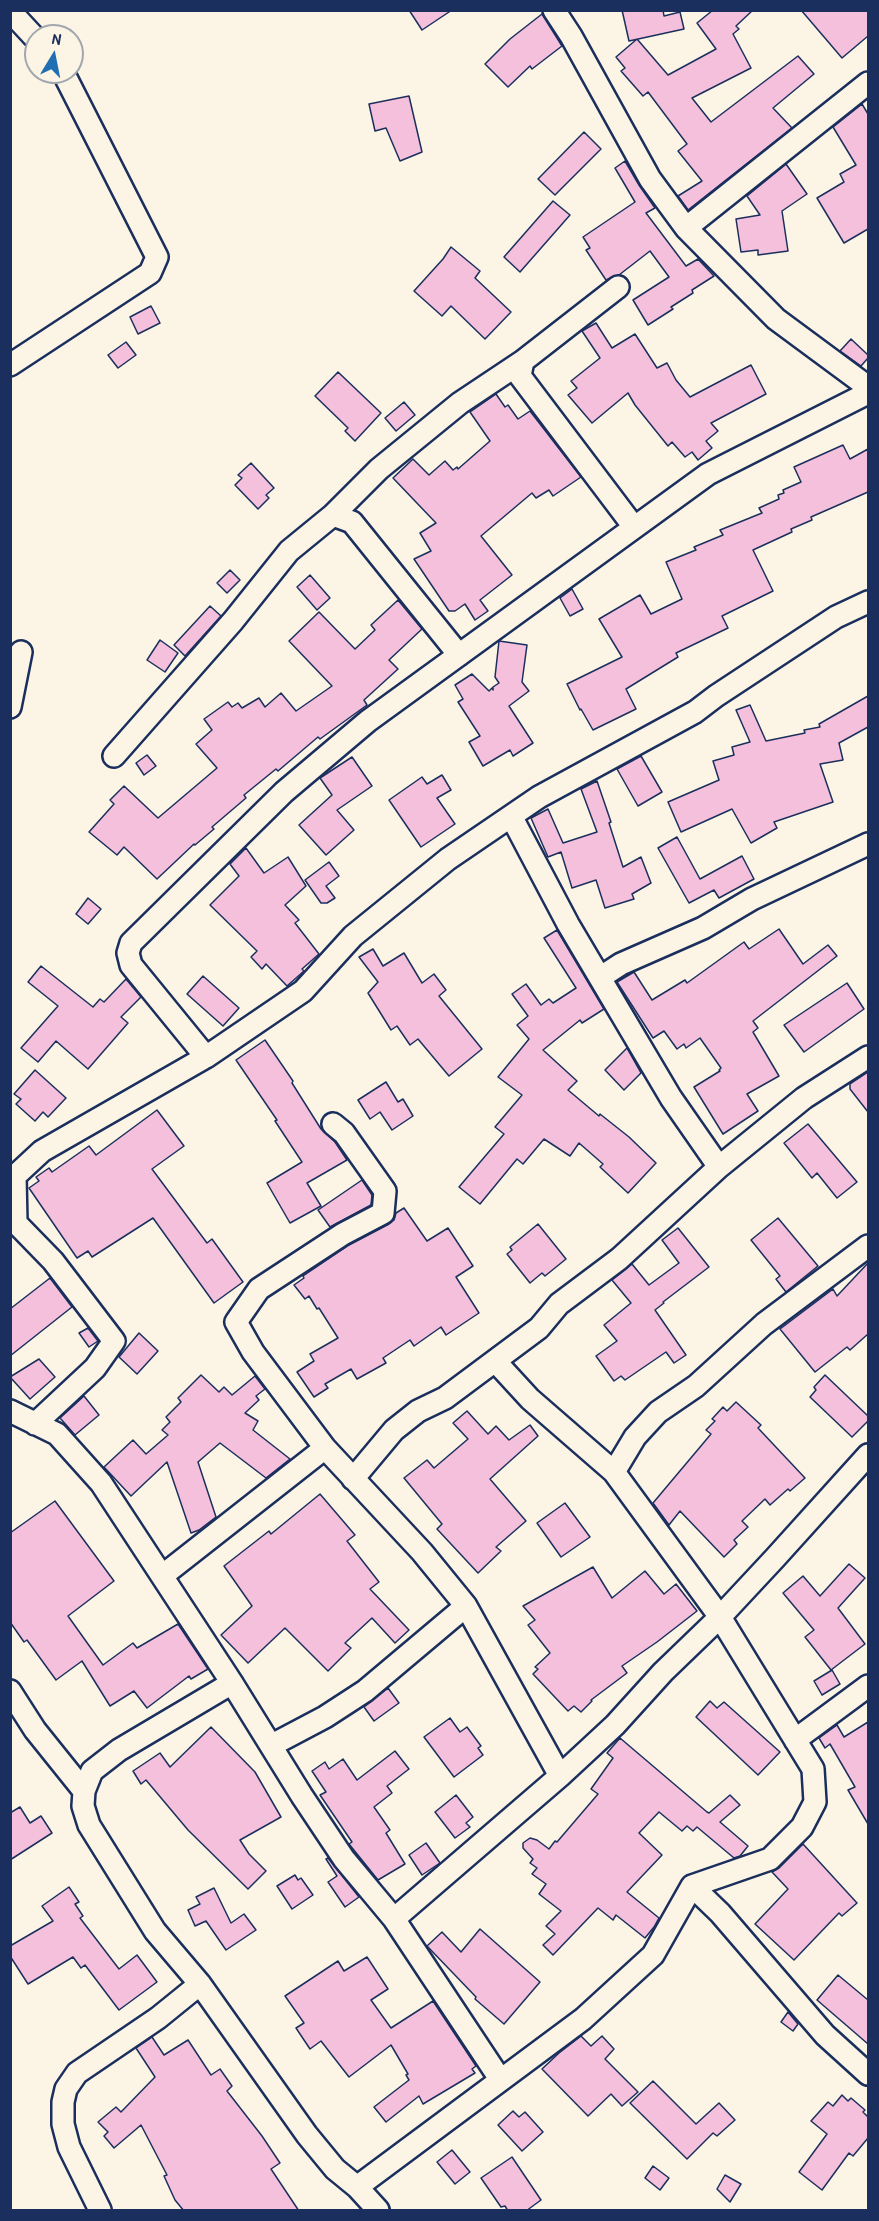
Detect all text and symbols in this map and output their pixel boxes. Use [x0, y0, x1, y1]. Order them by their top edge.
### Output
north arrow [24, 24, 84, 84]
text: N [51, 27, 63, 50]

